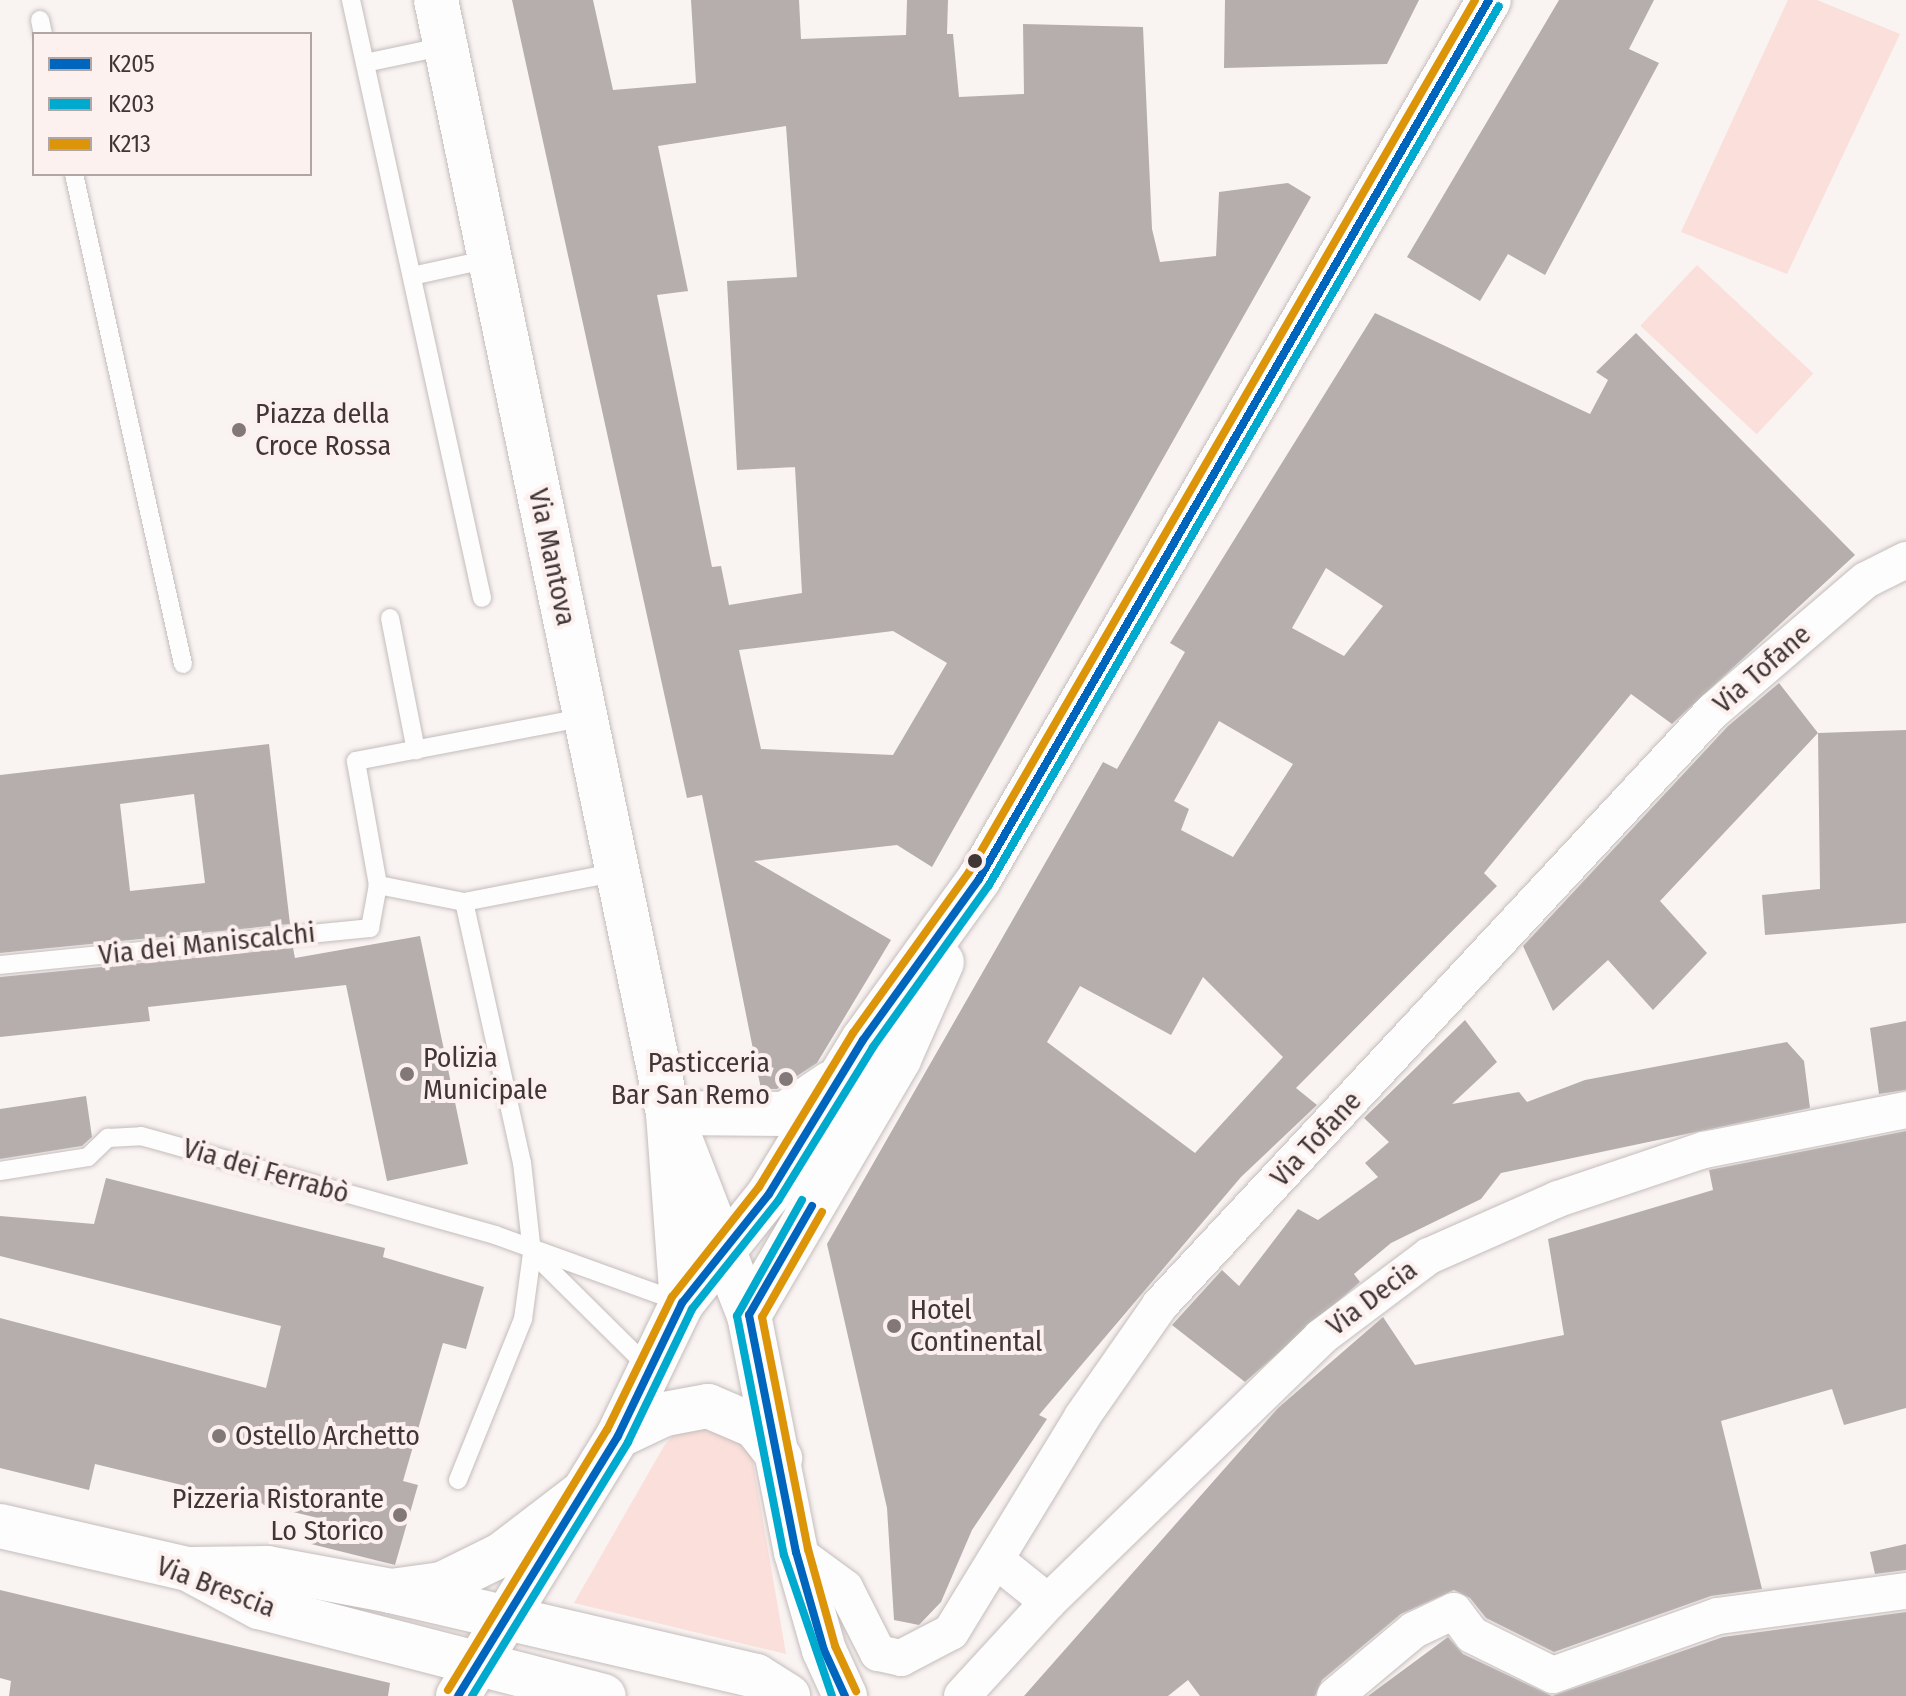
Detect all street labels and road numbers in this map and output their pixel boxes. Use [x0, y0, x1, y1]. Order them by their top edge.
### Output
street label: Via Mantova [521, 485, 583, 629]
street label: Via Tofane [1706, 618, 1818, 720]
street label: Via dei Maniscalchi [97, 916, 317, 972]
street label: Via Tofane [1263, 1084, 1369, 1194]
street label: Via dei Ferrabò [179, 1131, 353, 1211]
street label: Via Decia [1320, 1253, 1424, 1343]
street label: Via Brescia [152, 1549, 280, 1625]

